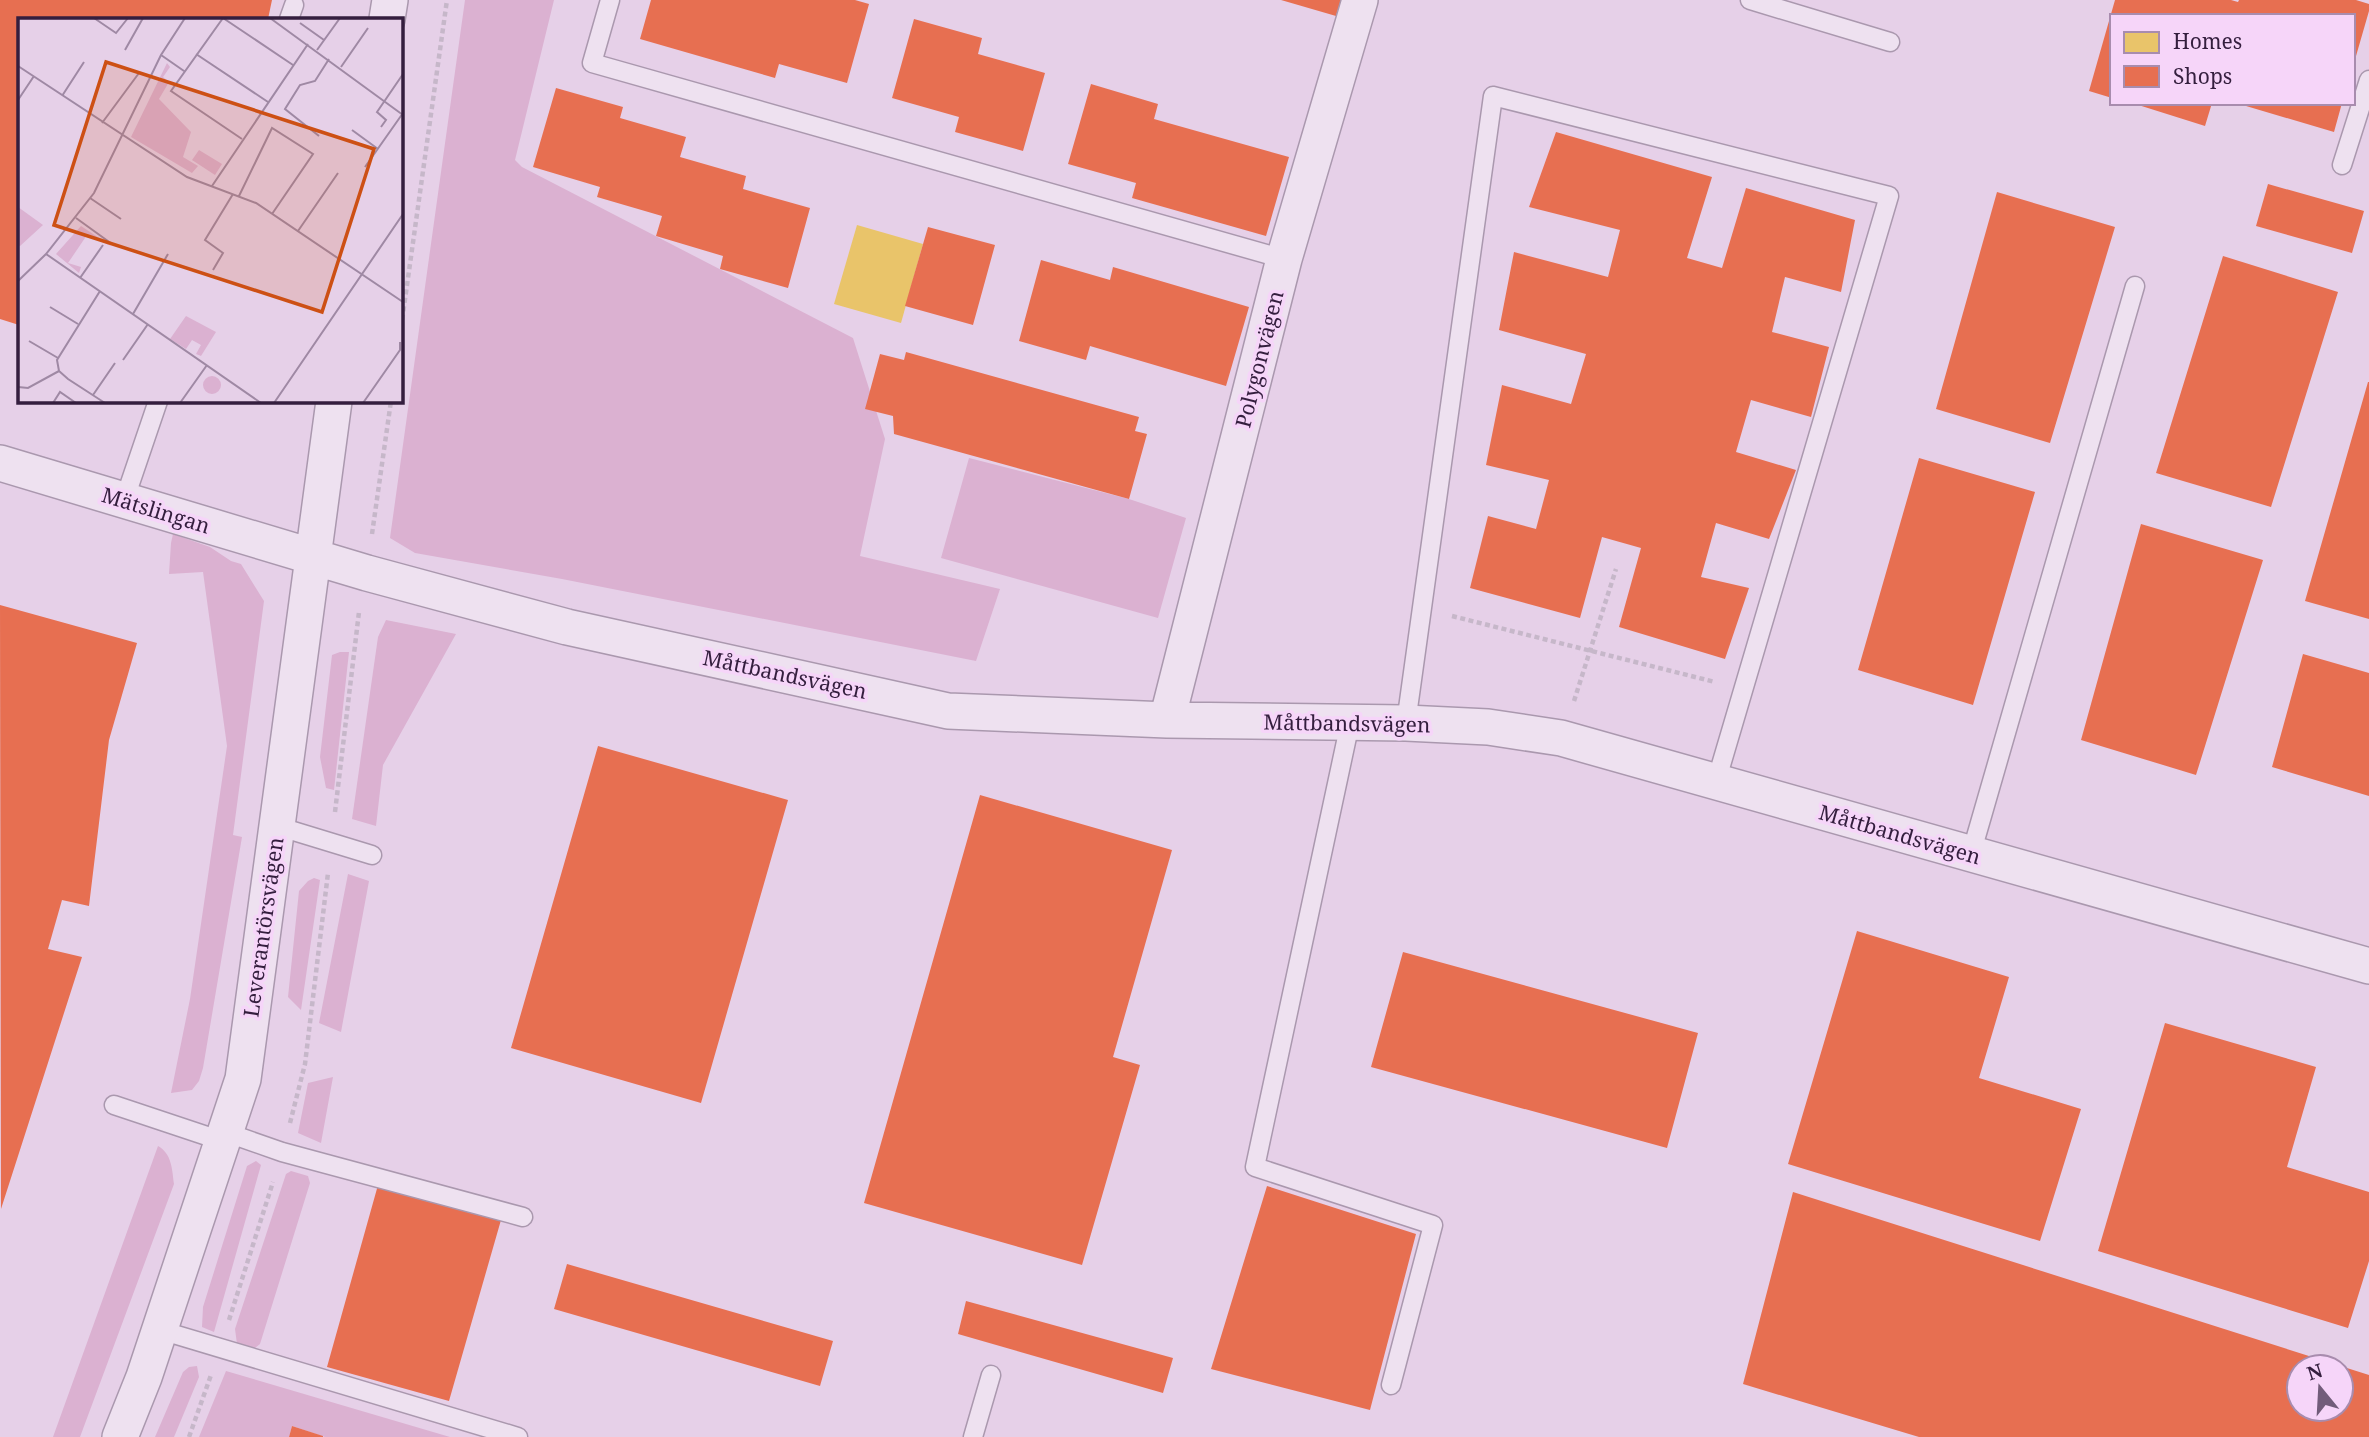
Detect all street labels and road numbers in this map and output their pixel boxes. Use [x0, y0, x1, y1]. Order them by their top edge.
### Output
street label: Polygonvägen [1228, 288, 1290, 430]
street label: Mätslingan [98, 480, 214, 540]
street label: Måttbandsvägen [700, 643, 870, 705]
street label: Måttbandsvägen [1263, 708, 1431, 738]
street label: Måttbandsvägen [1816, 798, 1984, 870]
street label: Leverantörsvägen [237, 835, 289, 1019]

